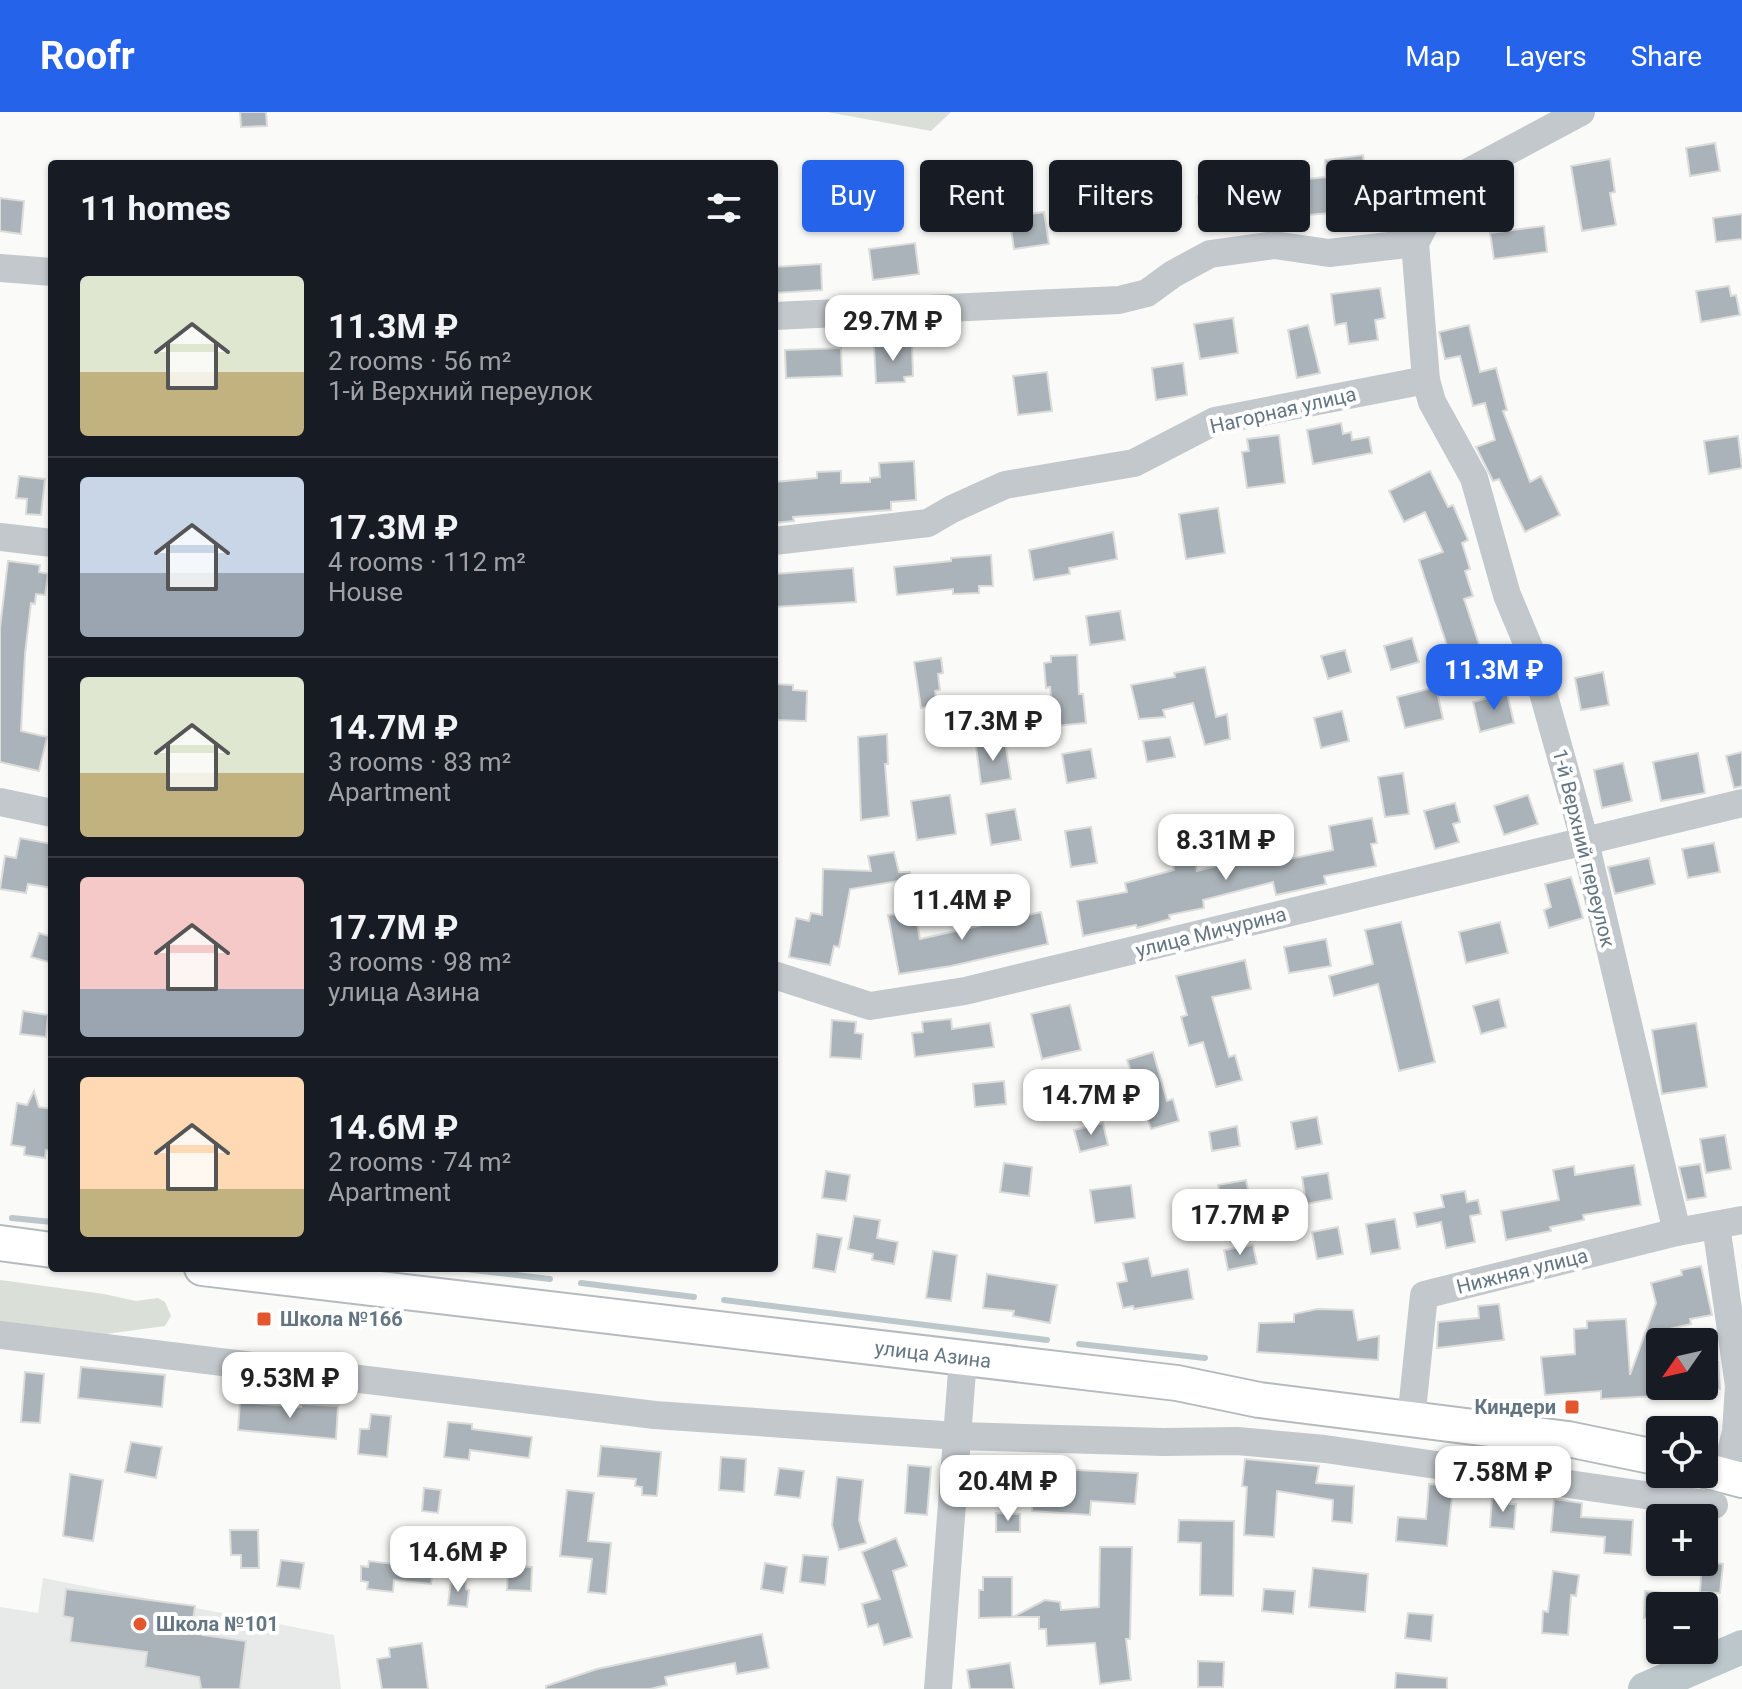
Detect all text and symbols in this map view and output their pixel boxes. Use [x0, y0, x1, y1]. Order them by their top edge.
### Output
text: Roofr [40, 34, 135, 78]
text: Map [1405, 40, 1461, 73]
text: Layers [1505, 40, 1587, 73]
text: Share [1631, 40, 1702, 73]
chip: Buy [802, 160, 904, 232]
chip: Rent [920, 160, 1033, 232]
chip: Filters [1049, 160, 1182, 232]
chip: New [1198, 160, 1310, 232]
chip: Apartment [1326, 160, 1514, 232]
icon: filters [702, 186, 746, 230]
text: 11 homes [80, 188, 231, 228]
pin: 29.7M ₽ [819, 295, 967, 363]
text: 11.3M ₽ [328, 306, 459, 346]
text: 29.7M ₽ [843, 306, 943, 336]
icon: home [144, 308, 240, 404]
text: 2 rooms · 56 m² [328, 346, 511, 376]
text: 1-й Верхний переулок [328, 376, 593, 406]
street label: Нагорная улица [1208, 382, 1358, 438]
text: 17.3M ₽ [328, 507, 459, 547]
icon: home [144, 509, 240, 605]
text: 4 rooms · 112 m² [328, 547, 526, 577]
text: House [328, 577, 403, 607]
pin: 11.3M ₽ [1420, 644, 1568, 712]
text: 11.3M ₽ [1444, 655, 1544, 685]
pin: 17.3M ₽ [919, 695, 1067, 763]
text: 17.3M ₽ [943, 706, 1043, 736]
text: 14.7M ₽ [328, 707, 459, 747]
icon: home [144, 709, 240, 805]
street label: 1-й Верхний переулок [1548, 746, 1620, 950]
text: 3 rooms · 83 m² [328, 747, 511, 777]
text: Apartment [328, 777, 451, 807]
pin: 8.31M ₽ [1152, 814, 1300, 882]
text: 8.31M ₽ [1176, 825, 1276, 855]
pin: 11.4M ₽ [888, 874, 1036, 942]
text: 11.4M ₽ [912, 885, 1012, 915]
street label: улица Мичурина [1133, 902, 1289, 962]
text: 17.7M ₽ [328, 907, 459, 947]
icon: home [144, 909, 240, 1005]
text: 3 rooms · 98 m² [328, 947, 511, 977]
text: улица Азина [328, 977, 480, 1007]
pin: 14.7M ₽ [1017, 1069, 1165, 1137]
text: 14.7M ₽ [1041, 1080, 1141, 1110]
text: 14.6M ₽ [328, 1107, 459, 1147]
icon: home [144, 1109, 240, 1205]
text: 2 rooms · 74 m² [328, 1147, 511, 1177]
text: Apartment [328, 1177, 451, 1207]
pin: 17.7M ₽ [1166, 1189, 1314, 1257]
text: 17.7M ₽ [1190, 1200, 1290, 1230]
street label: Нижняя улица [1454, 1243, 1590, 1299]
place label: Школа №166 [280, 1307, 403, 1331]
marker: Школа №166 [255, 1310, 273, 1328]
north arrow [1646, 1328, 1718, 1400]
map controls [1646, 1328, 1718, 1664]
street label: улица Азина [873, 1335, 992, 1373]
pin: 9.53M ₽ [216, 1352, 364, 1420]
text: 9.53M ₽ [240, 1363, 340, 1393]
place label: Киндери [1475, 1395, 1556, 1419]
marker: Киндери [1563, 1398, 1581, 1416]
button: locate [1646, 1416, 1718, 1488]
pin: 7.58M ₽ [1429, 1446, 1577, 1514]
pin: 20.4M ₽ [934, 1455, 1082, 1523]
text: 7.58M ₽ [1453, 1457, 1553, 1487]
text: 20.4M ₽ [958, 1466, 1058, 1496]
button: + [1646, 1504, 1718, 1576]
pin: 14.6M ₽ [384, 1526, 532, 1594]
text: 14.6M ₽ [408, 1537, 508, 1567]
button: − [1646, 1592, 1718, 1664]
place label: Школа №101 [156, 1612, 279, 1636]
marker: Школа №101 [131, 1615, 149, 1633]

